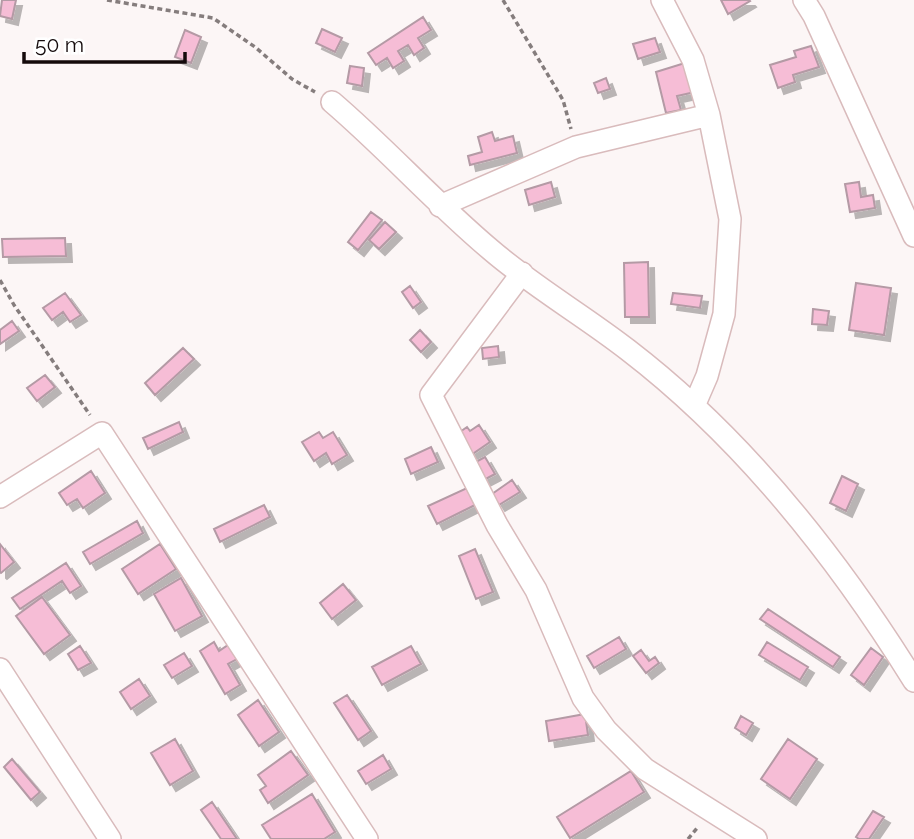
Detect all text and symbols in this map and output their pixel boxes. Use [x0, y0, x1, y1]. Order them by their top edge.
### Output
scale bar [24, 21, 186, 65]
text: 50 m [35, 32, 84, 57]

